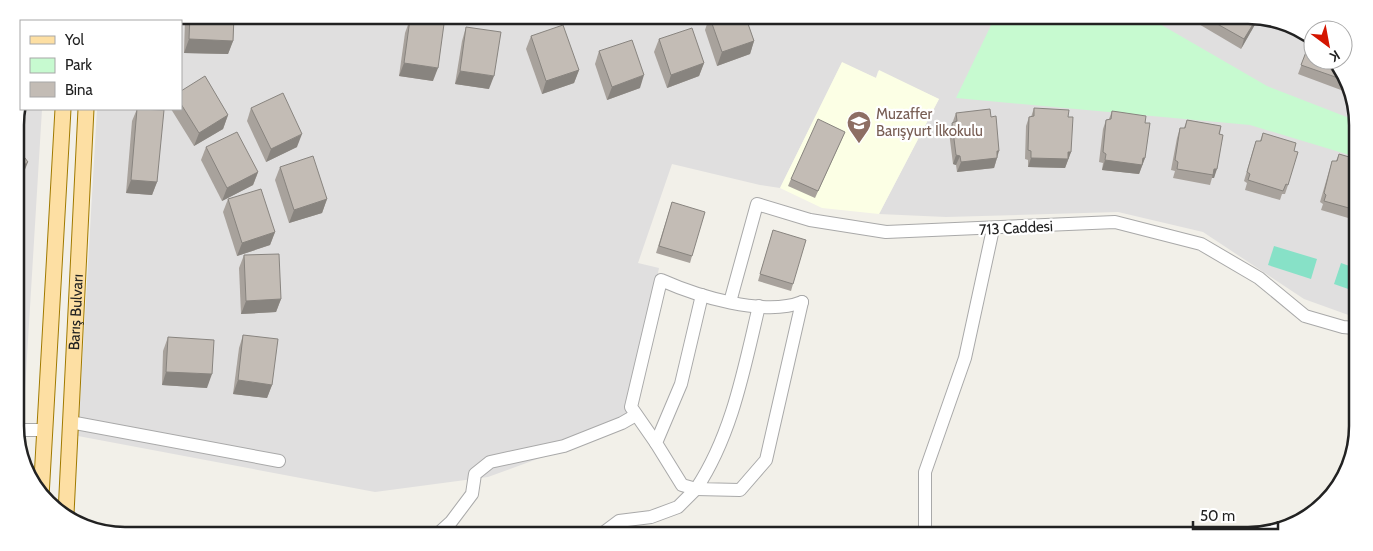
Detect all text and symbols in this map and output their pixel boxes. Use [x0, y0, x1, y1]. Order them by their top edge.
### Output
legend [20, 20, 182, 110]
north arrow [1303, 20, 1353, 70]
text: Yol [64, 31, 84, 49]
text: K [1326, 46, 1343, 66]
text: Park [65, 56, 92, 74]
text: Bina [65, 81, 93, 99]
place label: Muzaffer Barışyurt İlkokulu [876, 105, 983, 140]
school or university icon: Muzaffer Barışyurt İlkokulu [846, 110, 872, 144]
street label: 713 Caddesi [979, 217, 1053, 239]
street label: Barış Bulvarı [65, 274, 87, 351]
scale bar [1193, 498, 1278, 530]
text: 50 m [1200, 507, 1235, 525]

